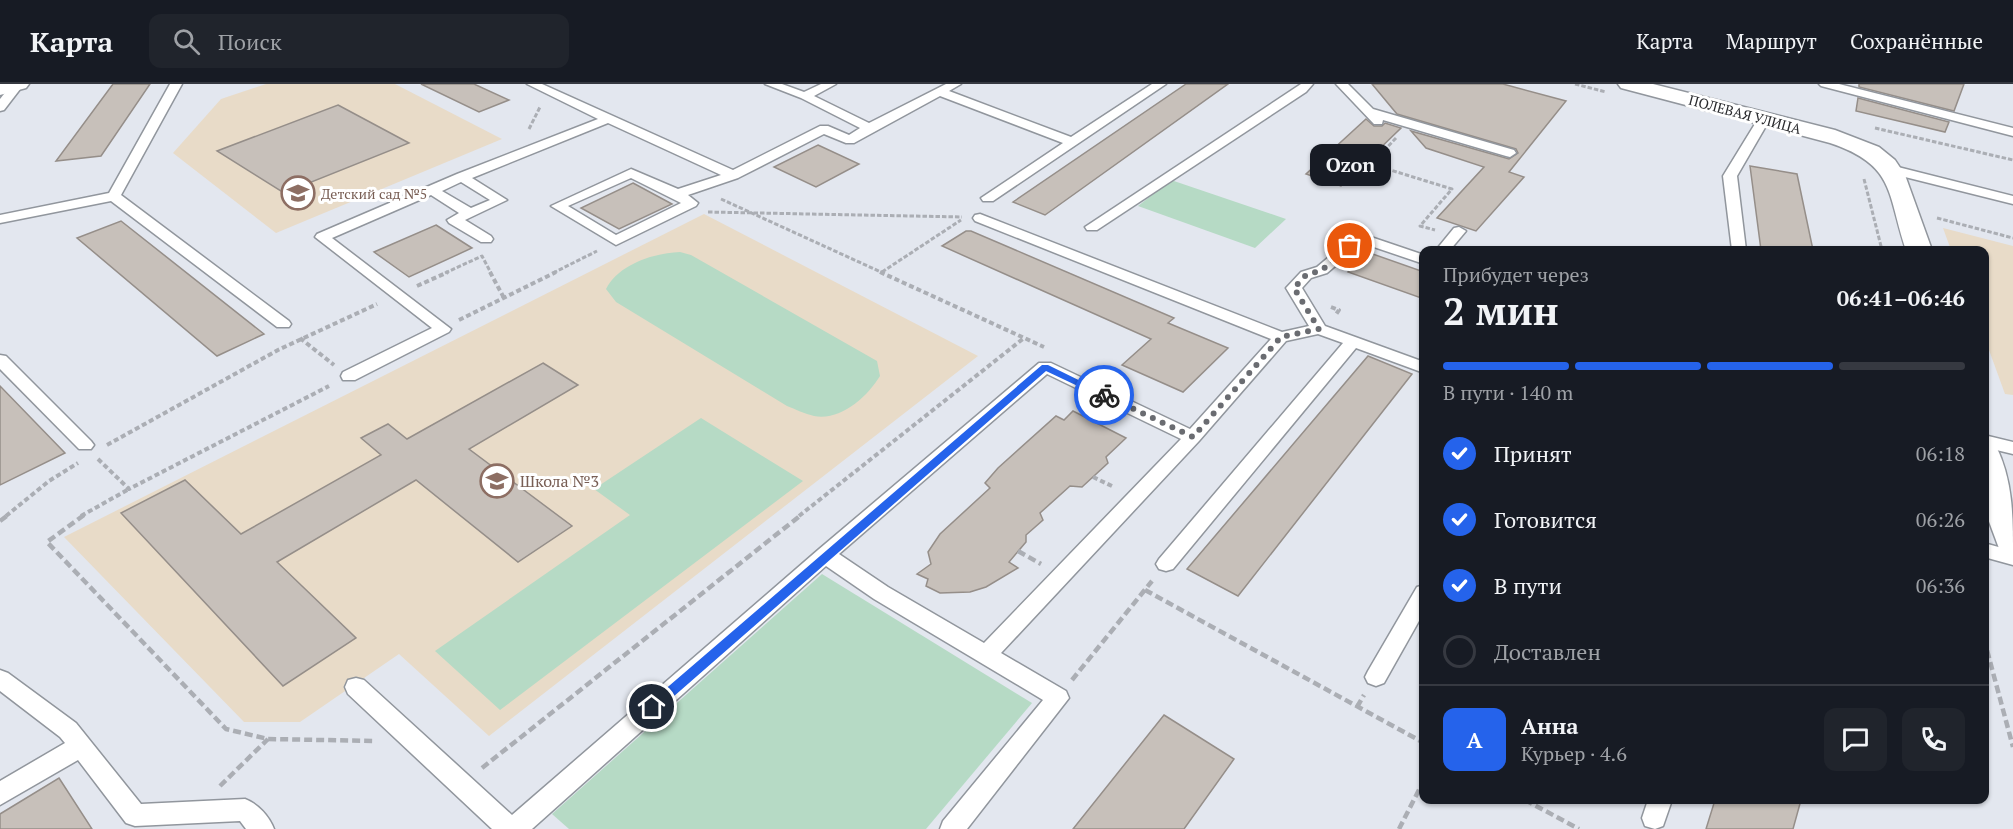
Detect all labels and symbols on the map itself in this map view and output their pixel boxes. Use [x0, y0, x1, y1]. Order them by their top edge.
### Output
street label: ПОЛЕВАЯ УЛИЦА [1687, 90, 1804, 138]
callout: Ozon [1310, 144, 1390, 186]
school or university icon: Детский сад №5 [280, 175, 316, 211]
place label: Детский сад №5 [321, 184, 427, 203]
pin [1324, 220, 1375, 271]
courier [1074, 365, 1134, 425]
school or university icon: Школа №3 [479, 463, 515, 499]
place label: Школа №3 [520, 470, 599, 492]
pin [626, 681, 677, 732]

